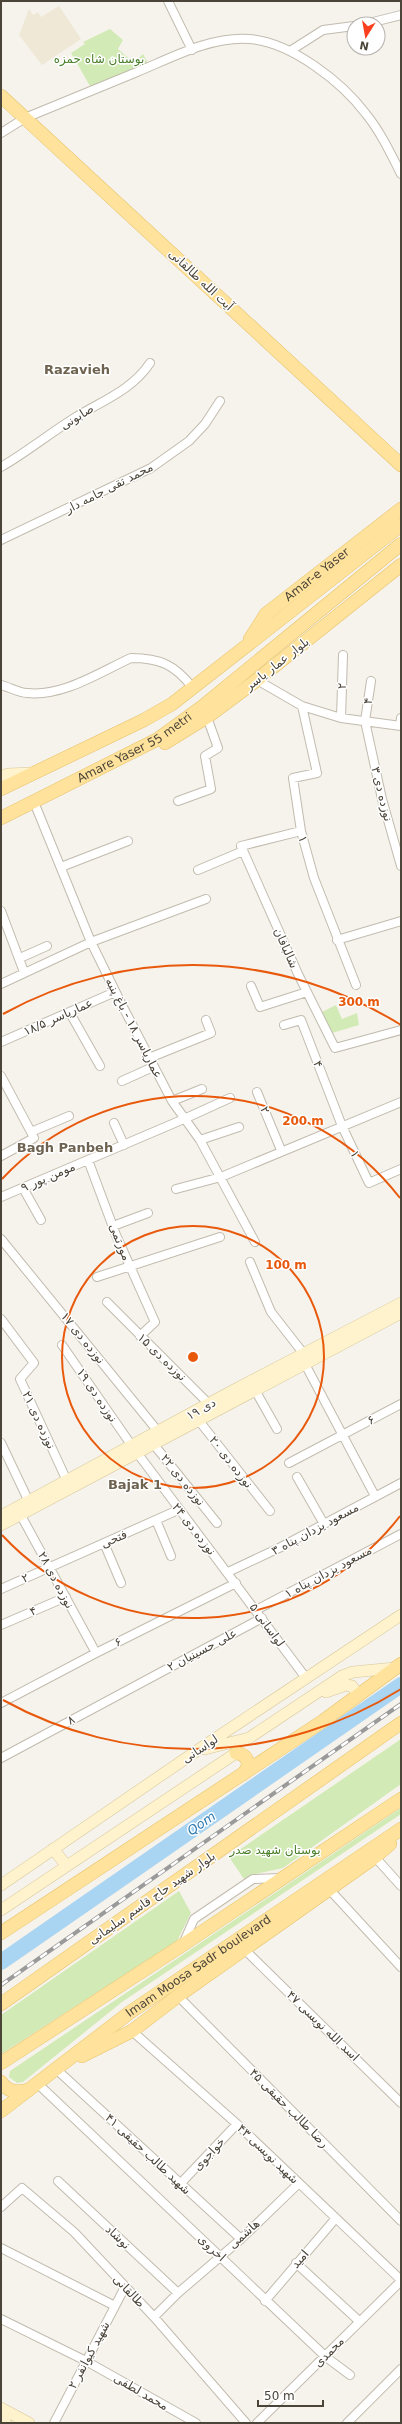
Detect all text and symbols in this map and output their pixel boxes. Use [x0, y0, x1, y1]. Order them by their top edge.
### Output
north arrow [346, 16, 386, 56]
text: N [358, 38, 370, 53]
park label: بوستان شاه حمزه [54, 52, 144, 67]
street label: آیت الله طالقانی [166, 246, 237, 314]
district label: Razavieh [44, 362, 110, 377]
street label: صابونی [58, 401, 97, 434]
street label: محمد تقی جامه دار [62, 460, 156, 518]
street label: Amar-e Yaser [281, 545, 352, 604]
street label: بلوار عمار یاسر [241, 635, 312, 695]
street label: ۲ [335, 682, 349, 690]
street label: ۴ [361, 697, 375, 705]
street label: Amare Yaser 55 metri [75, 710, 195, 786]
street label: نوزده دی ۳ [367, 765, 396, 823]
street label: ۱ [295, 834, 311, 844]
street label: شالبافان [271, 926, 301, 970]
street label: عماریاسر ۱۸ - باغ پنبه [102, 975, 165, 1081]
street label: عماریاسر ۱۸/۵ [21, 995, 95, 1039]
text: 300 m [338, 995, 380, 1009]
street label: ۴ [310, 1058, 326, 1070]
street label: ۲ [257, 1104, 273, 1116]
text: 200 m [282, 1114, 324, 1128]
district label: Bagh Panbeh [17, 1140, 113, 1155]
street label: ۱ [347, 1148, 363, 1160]
street label: مومن پور ۹ [19, 1159, 78, 1196]
street label: مورتمی [105, 1221, 134, 1263]
text: 100 m [265, 1258, 307, 1272]
street label: نوزده دی ۱۷ [57, 1309, 108, 1367]
street label: نوزده دی ۱۵ [134, 1330, 189, 1384]
centre of rings [186, 1350, 200, 1364]
street label: نوزده دی ۱۹ [73, 1365, 120, 1425]
street label: نوزده دی ۲۱ [19, 1389, 58, 1452]
street label: ۱۹ دی [184, 1395, 218, 1423]
street label: ۶ [365, 1412, 377, 1428]
street label: نوزده دی ۲۰ [206, 1433, 256, 1491]
street label: نوزده دی ۲۲ [157, 1451, 208, 1509]
district label: Bajak 1 [108, 1477, 162, 1492]
street label: نوزده دی ۲۴ [169, 1500, 219, 1558]
street label: ۳ مسعود یزدان پناه [269, 1500, 361, 1559]
street label: فتحی [99, 1527, 129, 1551]
street label: ۱ مسعود یزدان پناه [282, 1543, 374, 1602]
street label: نوزده دی ۲۸ [34, 1549, 77, 1611]
street label: ۲ [19, 1570, 31, 1586]
street label: لواسانی ۵ [246, 1600, 288, 1650]
street label: ۴ [27, 1603, 39, 1619]
street label: ۲ علی حسینیان [165, 1626, 239, 1674]
street label: ۶ [112, 1634, 124, 1650]
street label: ۸ [65, 1712, 78, 1728]
street label: لواسانی [179, 1732, 221, 1767]
water label: Qom [184, 1808, 218, 1838]
park label: بوستان شهید صدر [228, 1843, 321, 1858]
street label: بلوار شهید حاج قاسم سلیمانی [86, 1849, 219, 1948]
street label: Imam Moosa Sadr boulevard [123, 1912, 274, 2020]
street label: ۴۷ اسد الله نویسی [283, 1988, 362, 2065]
street label: ۴۵ رضا طالب حقیقی [246, 2066, 332, 2151]
street label: ۴۱ شهید طالب حقیقی [102, 2111, 194, 2197]
street label: ۴۳ شهید نویسی [234, 2121, 302, 2187]
street label: خواجوی [190, 2135, 228, 2174]
street label: هاشمی [226, 2216, 262, 2252]
street label: نوشاد [102, 2222, 133, 2253]
street label: اخروی [195, 2232, 229, 2265]
street label: امید [288, 2247, 312, 2271]
street label: طالقانی [110, 2272, 148, 2310]
street label: شهید کیوانفر ۲ [65, 2319, 114, 2392]
street label: محمدی [311, 2334, 347, 2370]
street label: محمد لطفی [111, 2371, 171, 2413]
scale bar [258, 2382, 323, 2408]
text: 50 m [264, 2389, 295, 2403]

